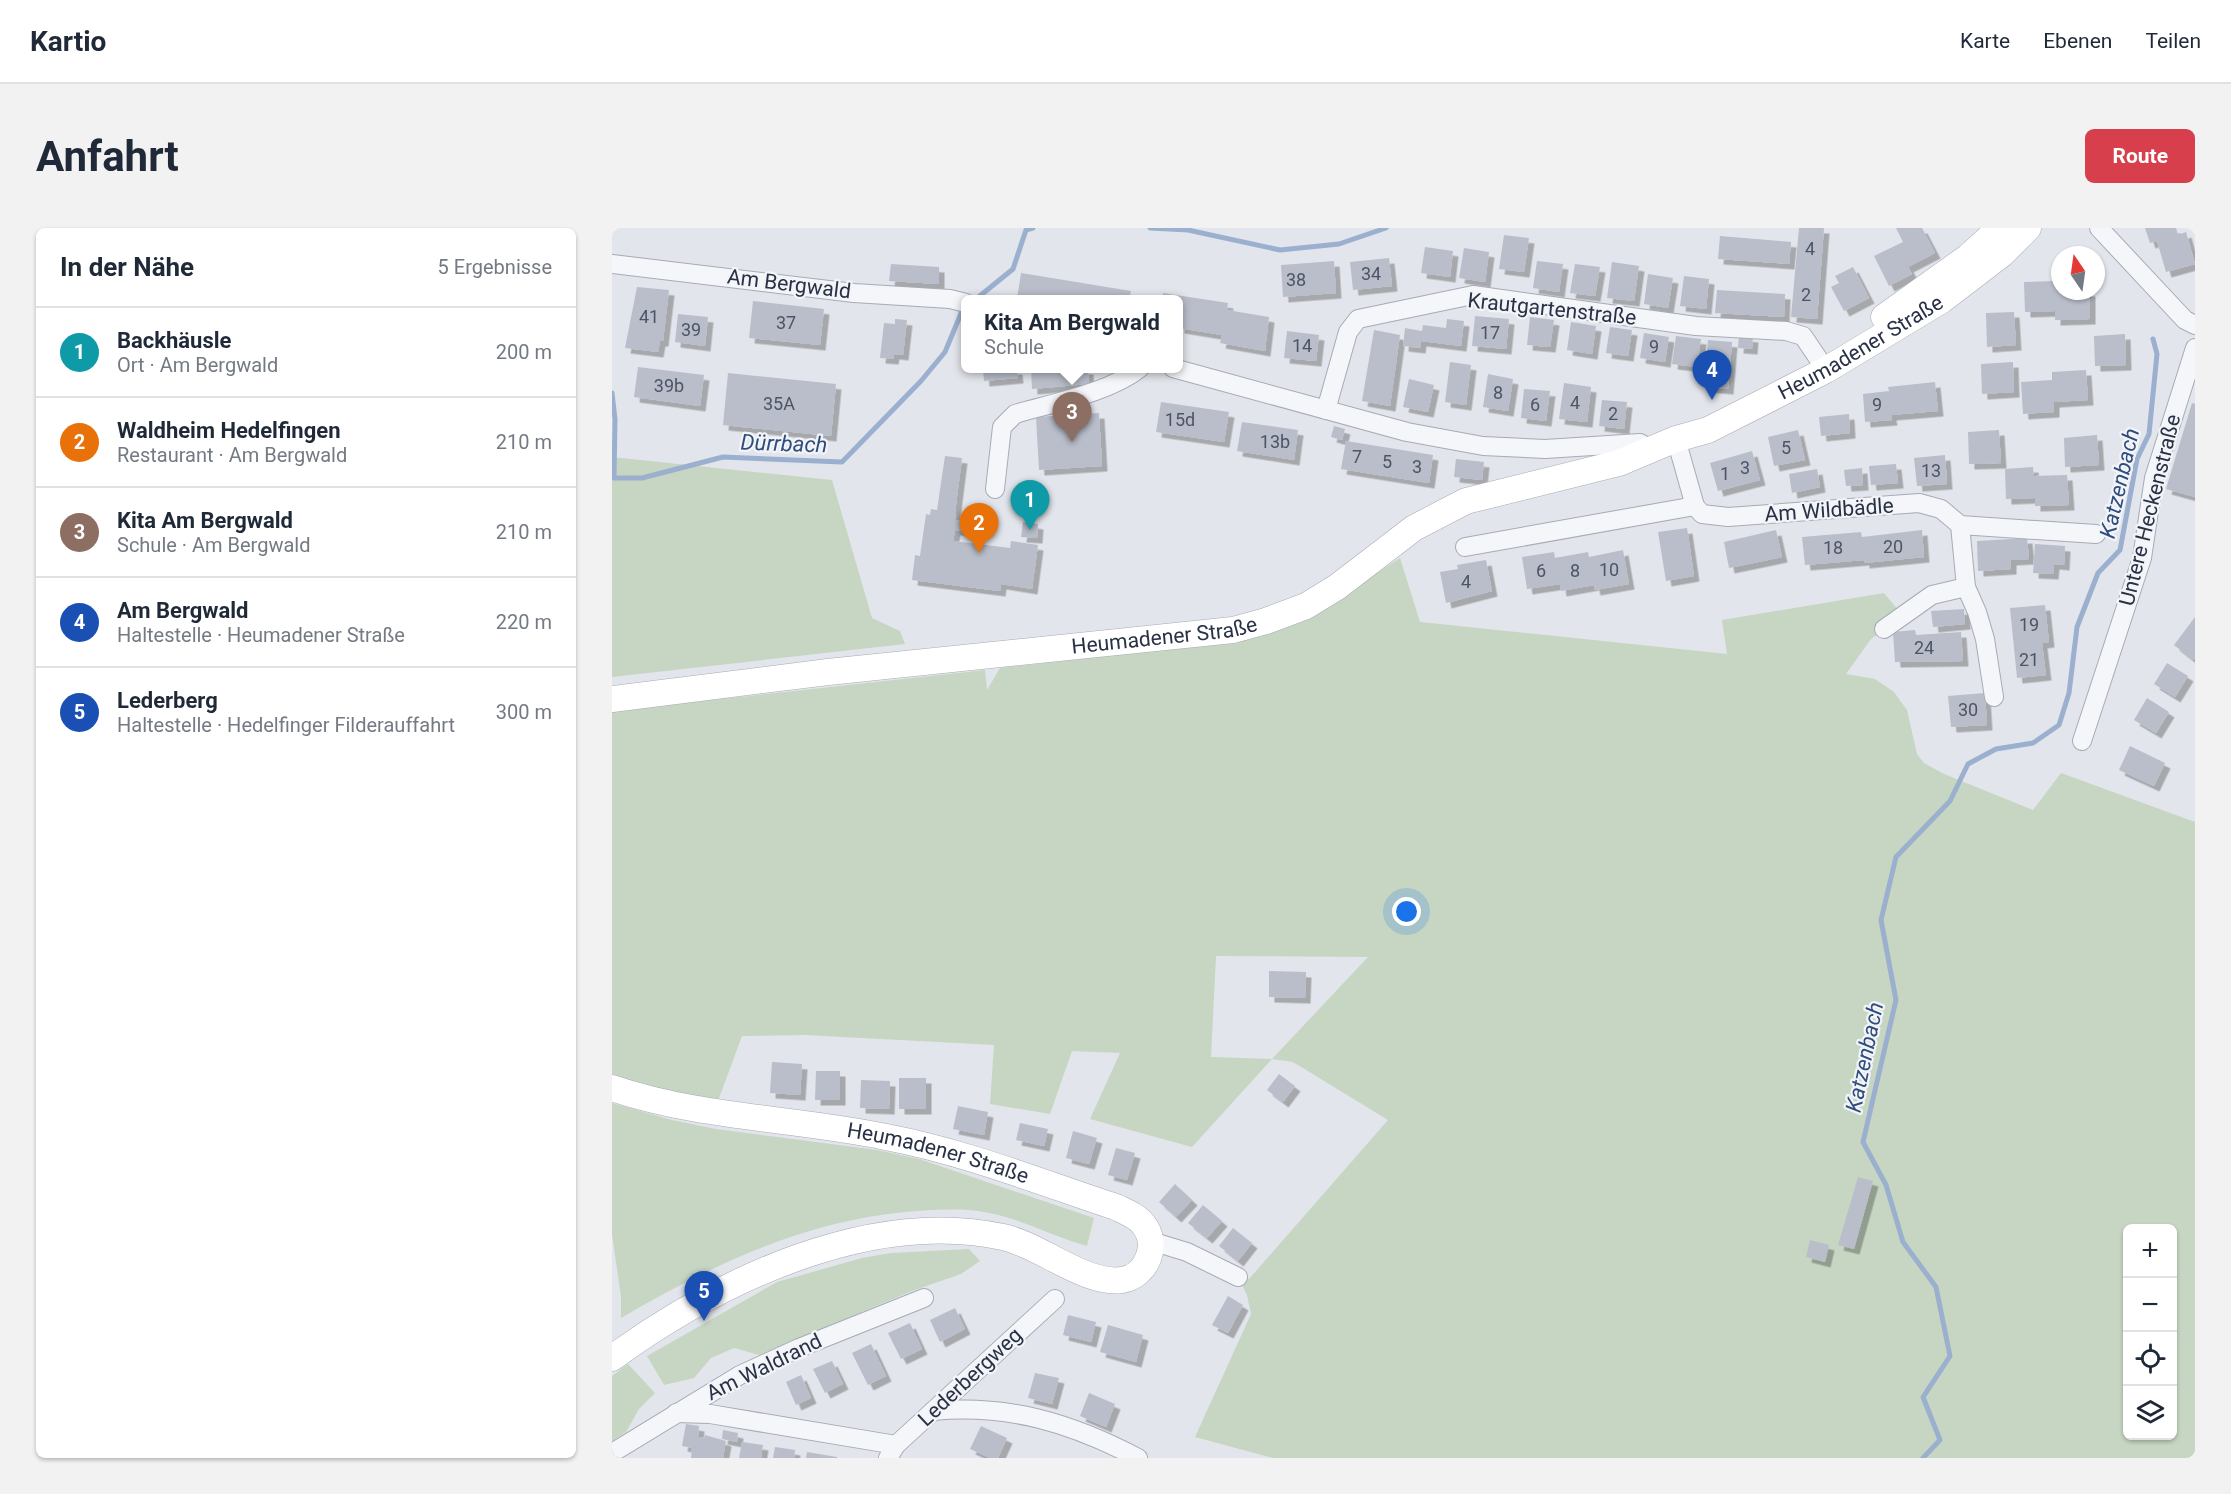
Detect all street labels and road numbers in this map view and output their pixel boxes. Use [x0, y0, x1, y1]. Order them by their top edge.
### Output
street label: Am Bergwald [726, 265, 852, 303]
street label: Krautgartenstraße [1466, 288, 1638, 330]
street label: Heumadener Straße [1774, 290, 1947, 404]
street label: Untere Heckenstraße [2115, 412, 2185, 608]
street label: Am Wildbädle [1764, 494, 1894, 526]
street label: Heumadener Straße [1070, 612, 1260, 659]
street label: Heumadener Straße [846, 1118, 1032, 1188]
street label: Lederbergweg [913, 1323, 1027, 1431]
street label: Am Waldrand [702, 1329, 826, 1405]

